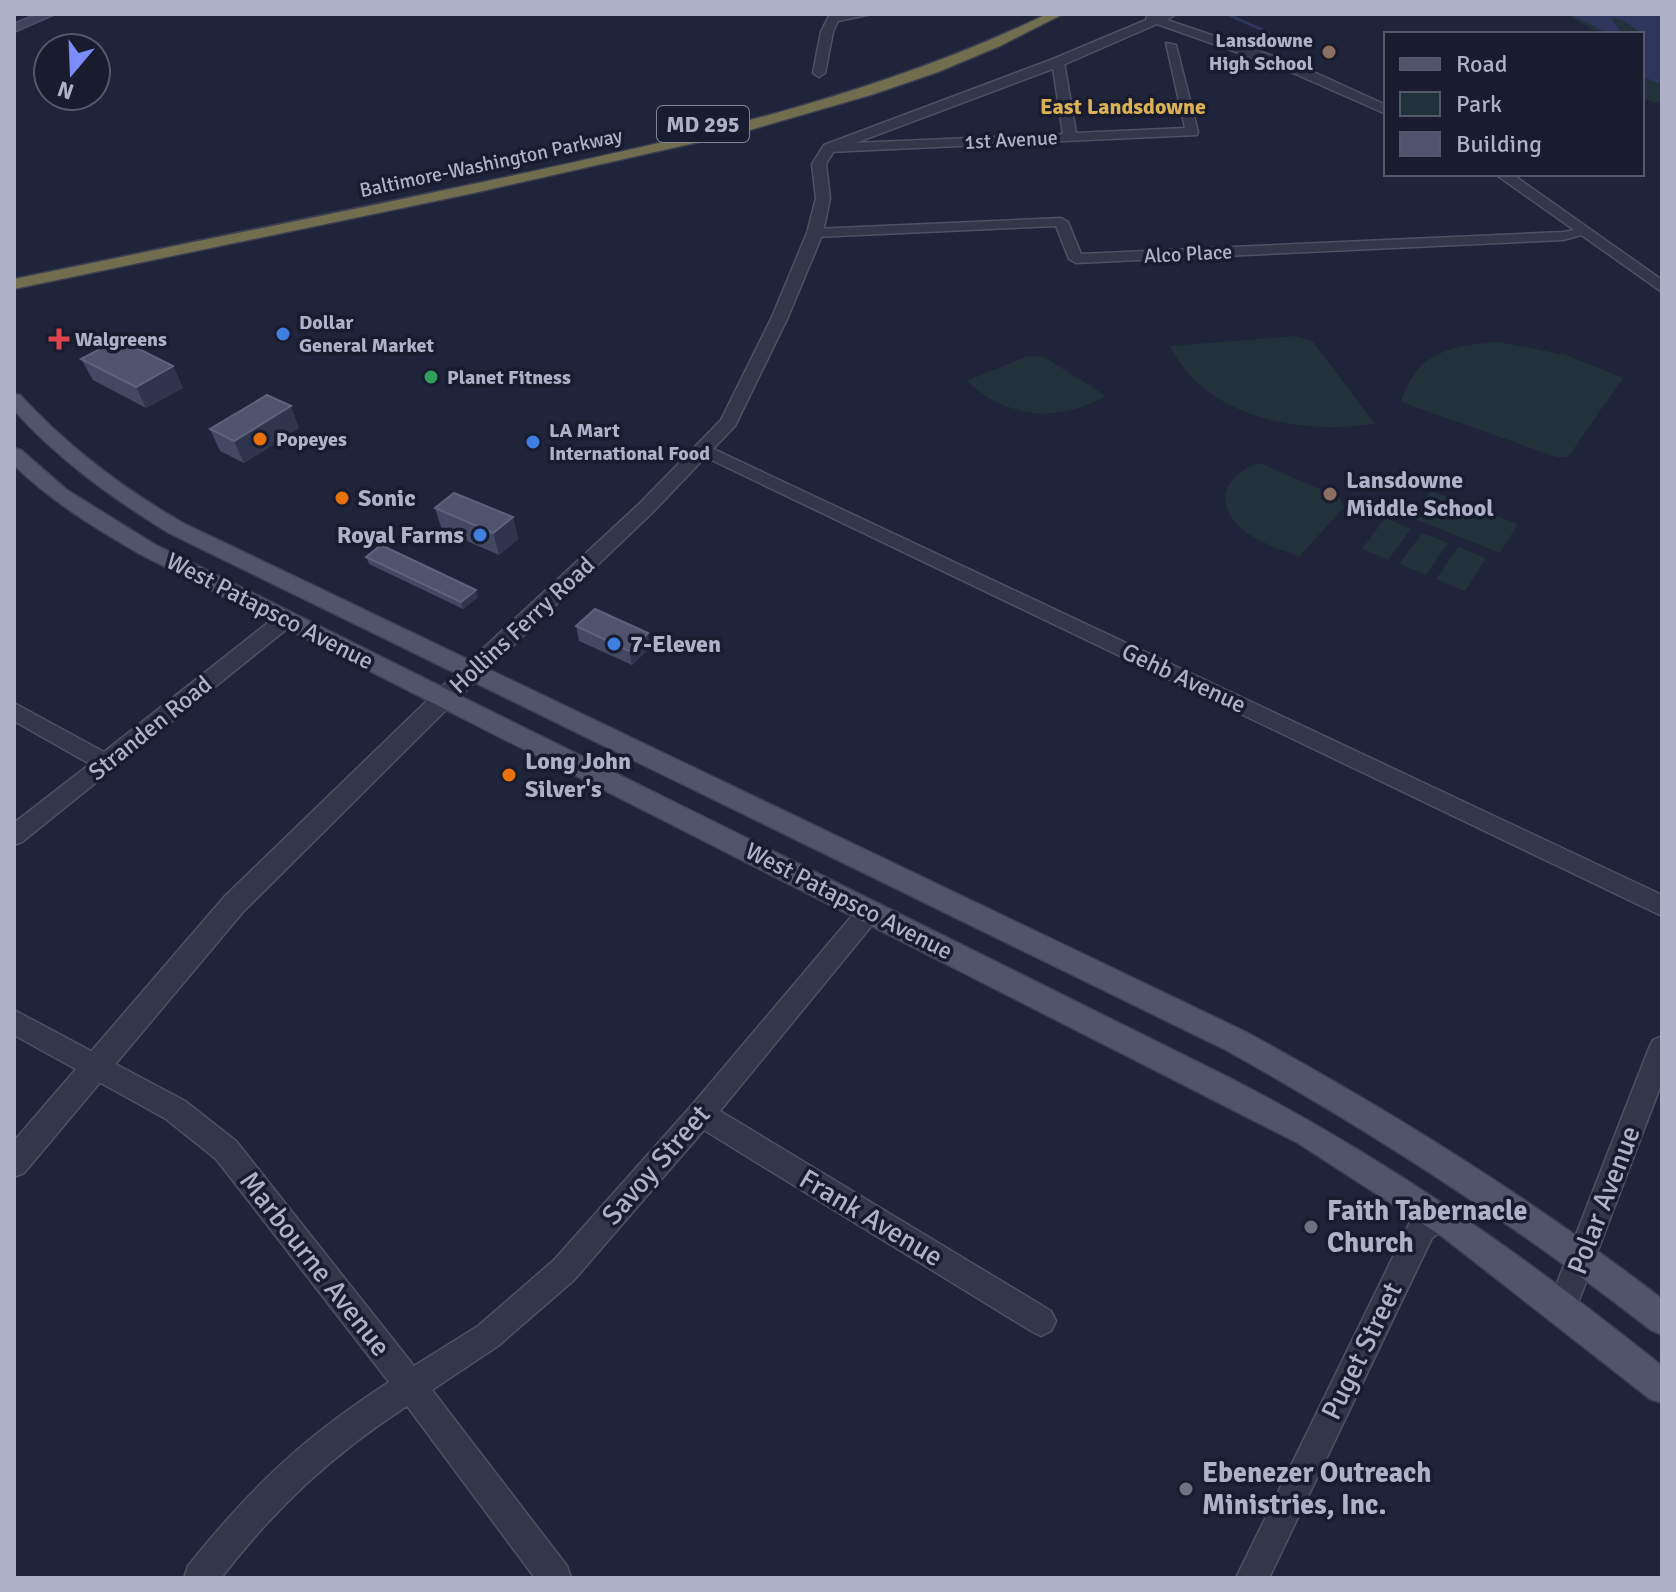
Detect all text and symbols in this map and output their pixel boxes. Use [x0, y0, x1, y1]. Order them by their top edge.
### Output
place label: Lansdowne High School [1209, 28, 1313, 76]
north arrow [32, 32, 112, 112]
legend [1384, 32, 1644, 176]
marker: Lansdowne High School [1320, 43, 1338, 61]
text: Road [1456, 49, 1507, 79]
text: N [54, 75, 77, 106]
text: Park [1456, 89, 1502, 119]
district label: East Landsdowne [1040, 93, 1206, 120]
road number: MD 295 [657, 106, 749, 142]
street label: Baltimore-Washington Parkway [357, 123, 625, 203]
street label: 1st Avenue [964, 125, 1058, 155]
text: Building [1456, 129, 1542, 159]
street label: Alco Place [1143, 239, 1233, 269]
place label: Dollar General Market [299, 310, 434, 358]
marker: Dollar General Market [274, 325, 292, 343]
place label: Walgreens [75, 327, 167, 352]
marker: Walgreens [50, 330, 68, 348]
place label: Planet Fitness [447, 365, 571, 390]
marker: Planet Fitness [422, 368, 440, 386]
place label: LA Mart International Food [549, 418, 710, 466]
place label: Popeyes [276, 427, 347, 452]
marker: Popeyes [251, 430, 269, 448]
marker: LA Mart International Food [524, 433, 542, 451]
place label: Lansdowne Middle School [1346, 465, 1494, 523]
place label: Sonic [358, 483, 416, 513]
marker: Lansdowne Middle School [1321, 485, 1339, 503]
marker: Sonic [333, 489, 351, 507]
place label: Royal Farms [337, 520, 464, 550]
marker: Royal Farms [471, 526, 489, 544]
street label: West Patapsco Avenue [161, 546, 379, 676]
street label: Hollins Ferry Road [443, 550, 601, 700]
place label: 7-Eleven [630, 629, 721, 659]
marker: 7-Eleven [605, 635, 623, 653]
street label: Gehb Avenue [1117, 636, 1251, 720]
street label: Stranden Road [82, 669, 218, 787]
place label: Long John Silver's [525, 746, 631, 804]
marker: Long John Silver's [500, 766, 518, 784]
street label: West Patapsco Avenue [740, 836, 958, 966]
street label: Savoy Street [595, 1098, 718, 1232]
street label: Polar Avenue [1560, 1121, 1648, 1279]
street label: Frank Avenue [793, 1162, 949, 1274]
street label: Marbourne Avenue [232, 1165, 398, 1363]
place label: Faith Tabernacle Church [1327, 1194, 1527, 1260]
marker: Faith Tabernacle Church [1302, 1218, 1320, 1236]
street label: Puget Street [1314, 1277, 1410, 1425]
place label: Ebenezer Outreach Ministries, Inc. [1202, 1456, 1432, 1522]
marker: Ebenezer Outreach Ministries, Inc. [1177, 1480, 1195, 1498]

